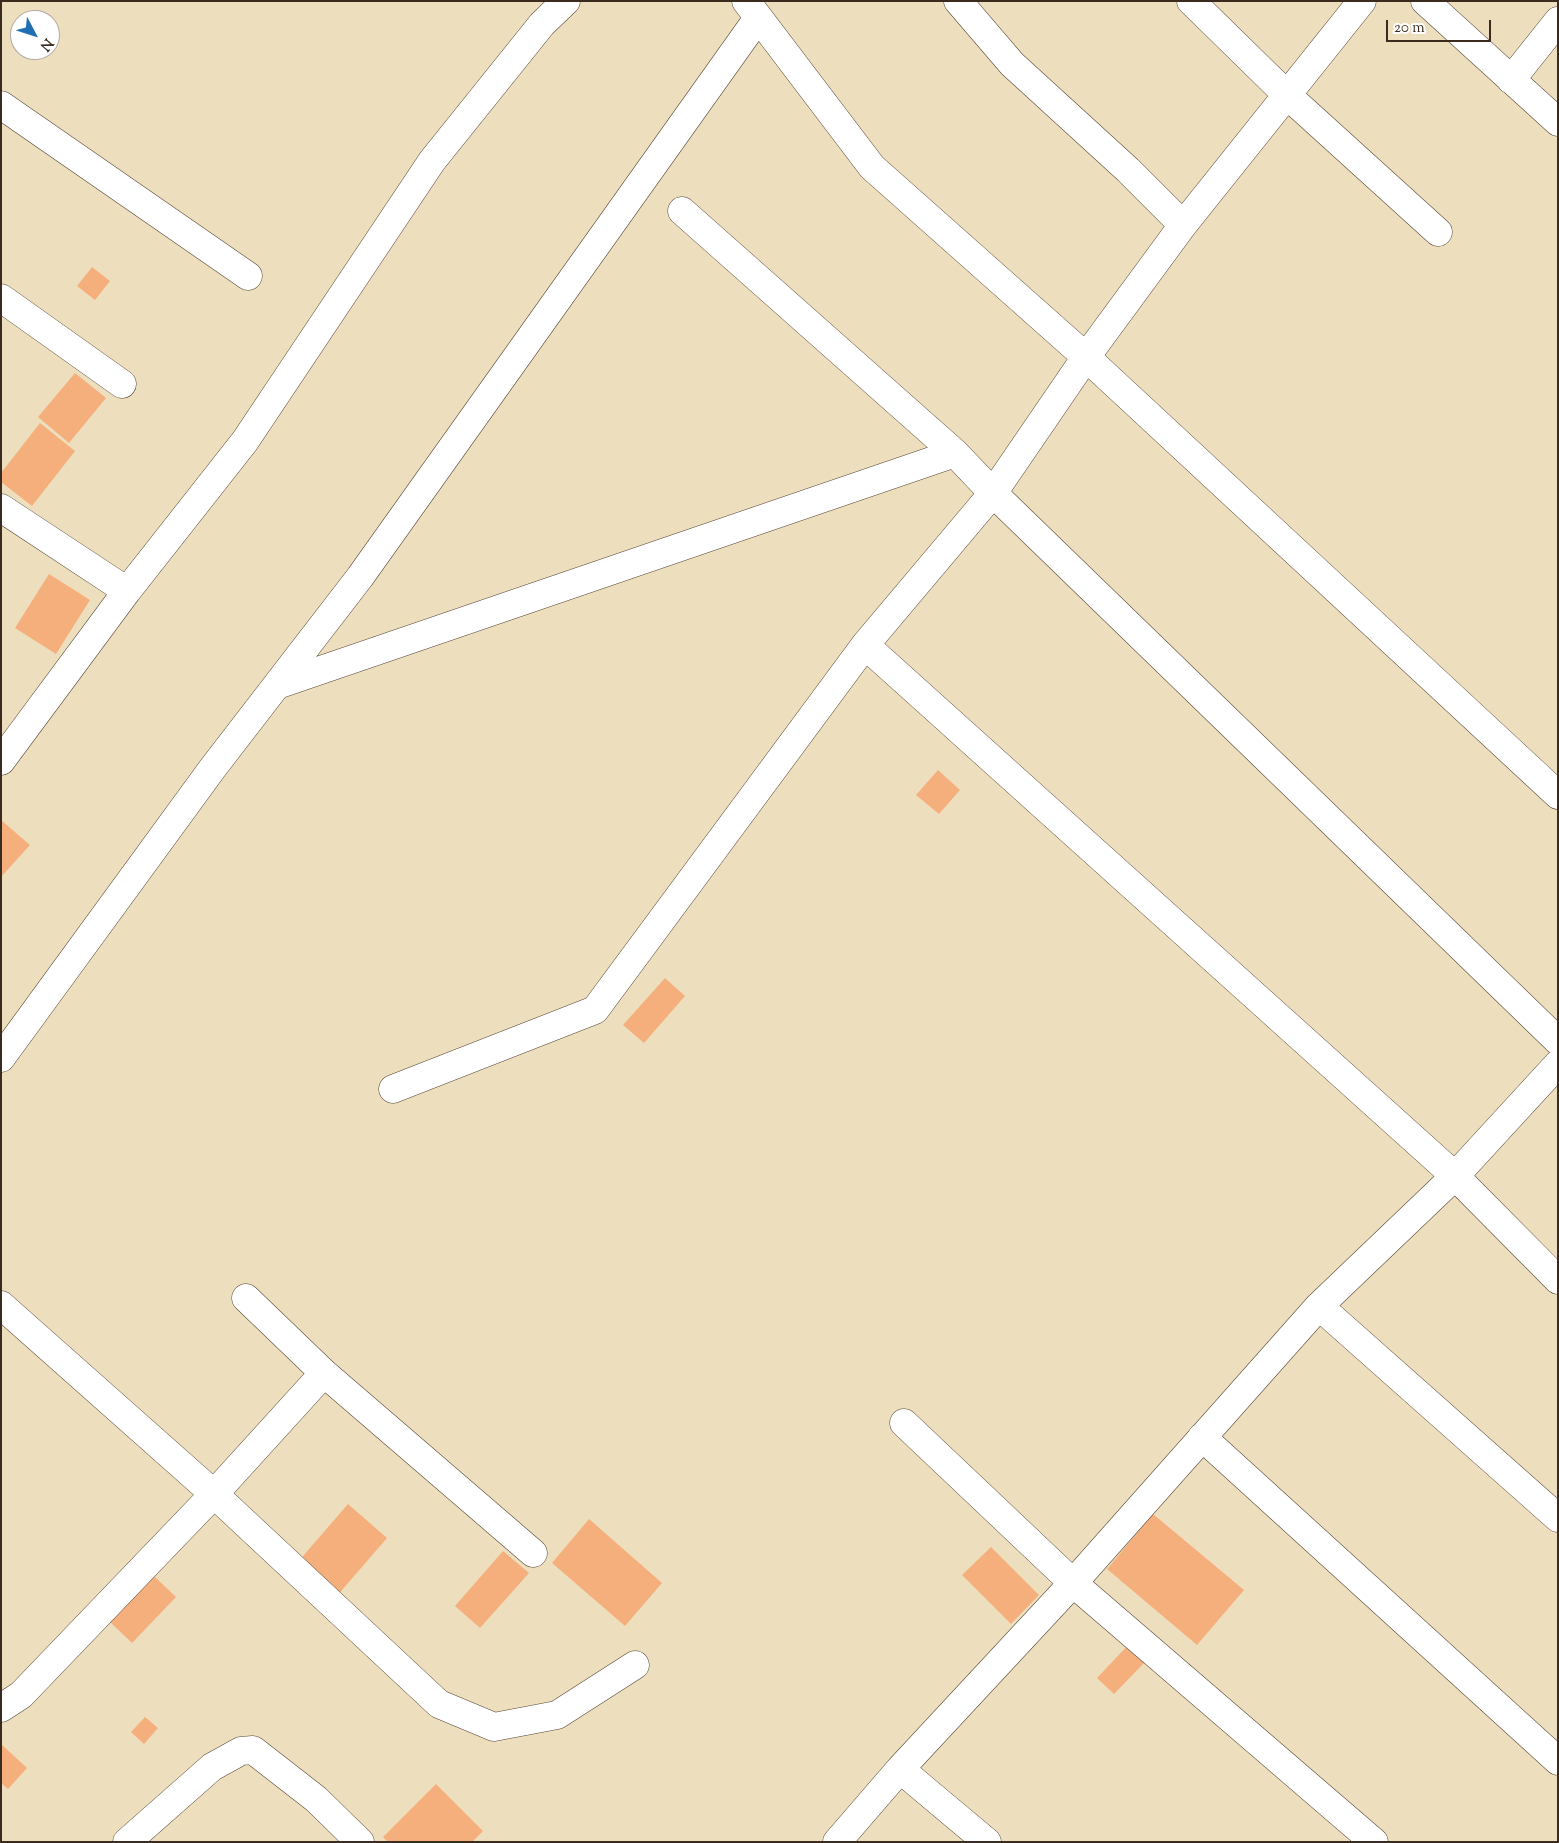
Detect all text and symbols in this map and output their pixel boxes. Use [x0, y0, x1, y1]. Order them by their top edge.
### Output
north arrow [10, 10, 60, 60]
scale bar [1389, 10, 1494, 42]
text: 20 m [1394, 18, 1425, 39]
text: N [34, 33, 57, 55]

